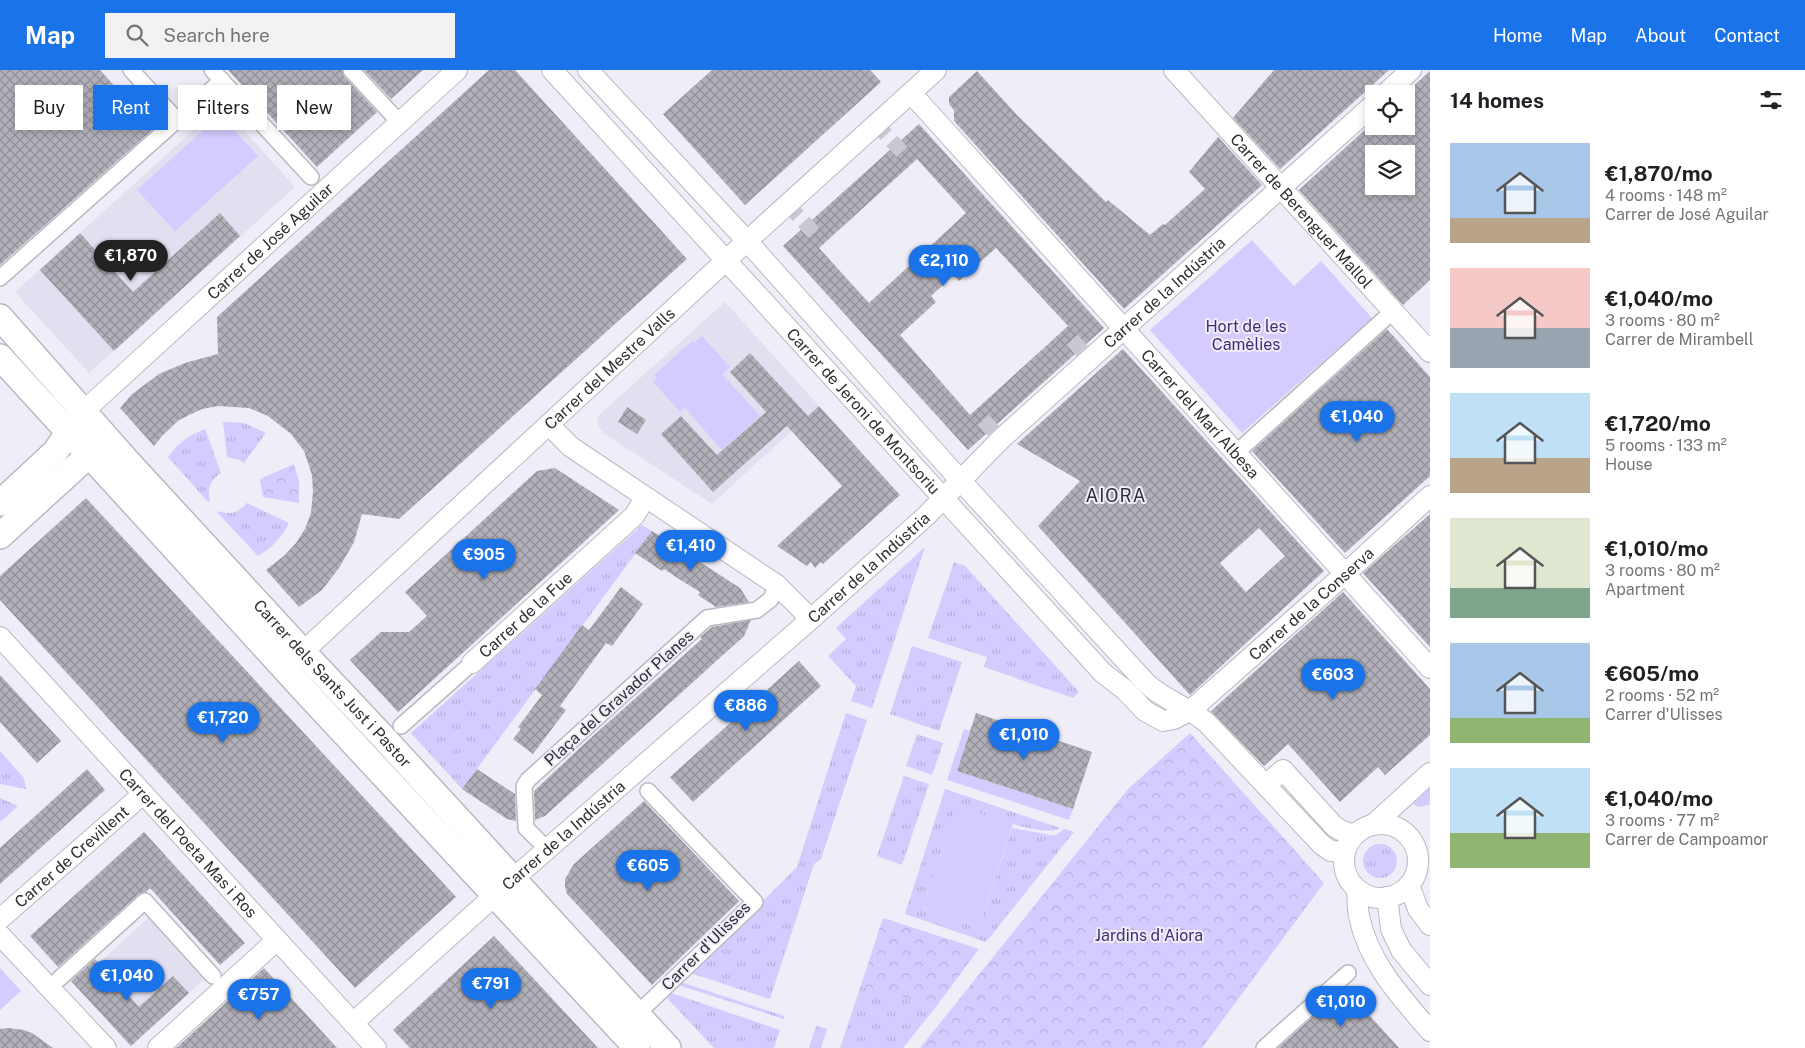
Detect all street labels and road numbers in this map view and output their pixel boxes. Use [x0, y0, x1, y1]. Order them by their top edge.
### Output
street label: Carrer de Berenguer Mallol [1227, 129, 1377, 292]
street label: Carrer de José Aguilar [203, 179, 337, 303]
street label: Carrer de la Indústria [1099, 233, 1229, 352]
street label: Carrer del Mestre Valls [540, 303, 678, 433]
street label: Carrer de Jeroni de Montsoriu [783, 324, 944, 498]
street label: Carrer del Marí Albesa [1137, 345, 1264, 482]
street label: Carrer de la Indústria [804, 508, 933, 627]
street label: Carrer de la Conserva [1245, 543, 1377, 664]
street label: Carrer de la Fue [475, 568, 576, 662]
street label: Carrer dels Sants Just i Pastor [250, 596, 416, 771]
street label: Plaça del Gravador Planes [541, 626, 697, 770]
street label: Carrer del Poeta Mas i Ros [115, 764, 261, 921]
street label: Carrer de la Indústria [498, 776, 629, 894]
street label: Carrer de Crevillent [11, 802, 132, 911]
street label: Carrer d'Ulisses [658, 898, 754, 994]

